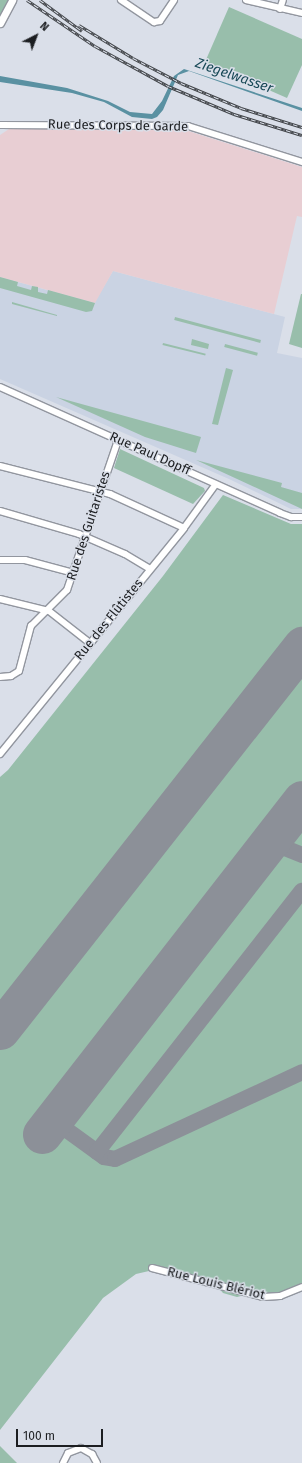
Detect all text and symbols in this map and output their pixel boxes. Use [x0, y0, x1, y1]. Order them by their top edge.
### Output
north arrow [16, 16, 56, 56]
text: N [37, 19, 51, 34]
water label: Ziegelwasser [193, 55, 275, 97]
street label: Rue des Corps de Garde [48, 117, 188, 135]
street label: Rue Paul Dopff [107, 429, 193, 479]
street label: Rue des Guitaristes [64, 469, 114, 583]
street label: Rue des Flûtistes [71, 576, 147, 664]
street label: Rue Louis Blériot [166, 1264, 266, 1304]
scale bar [18, 1421, 105, 1447]
text: 100 m [23, 1429, 55, 1443]

